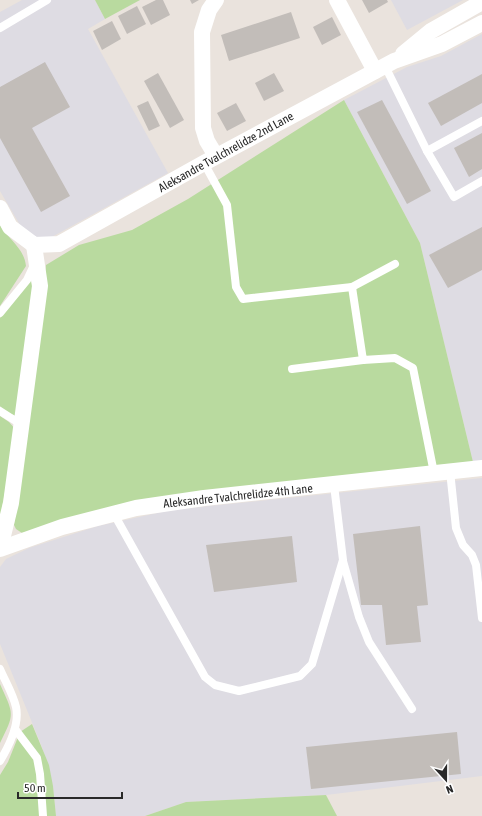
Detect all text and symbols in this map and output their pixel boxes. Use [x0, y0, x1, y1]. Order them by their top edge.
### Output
street label: Aleksandre Tvalchrelidze 2nd Lane [156, 109, 296, 195]
street label: Aleksandre Tvalchrelidze 4th Lane [163, 481, 313, 511]
north arrow [426, 760, 466, 800]
scale bar [18, 774, 122, 800]
text: 50 m [24, 781, 46, 795]
text: N [444, 783, 455, 796]

